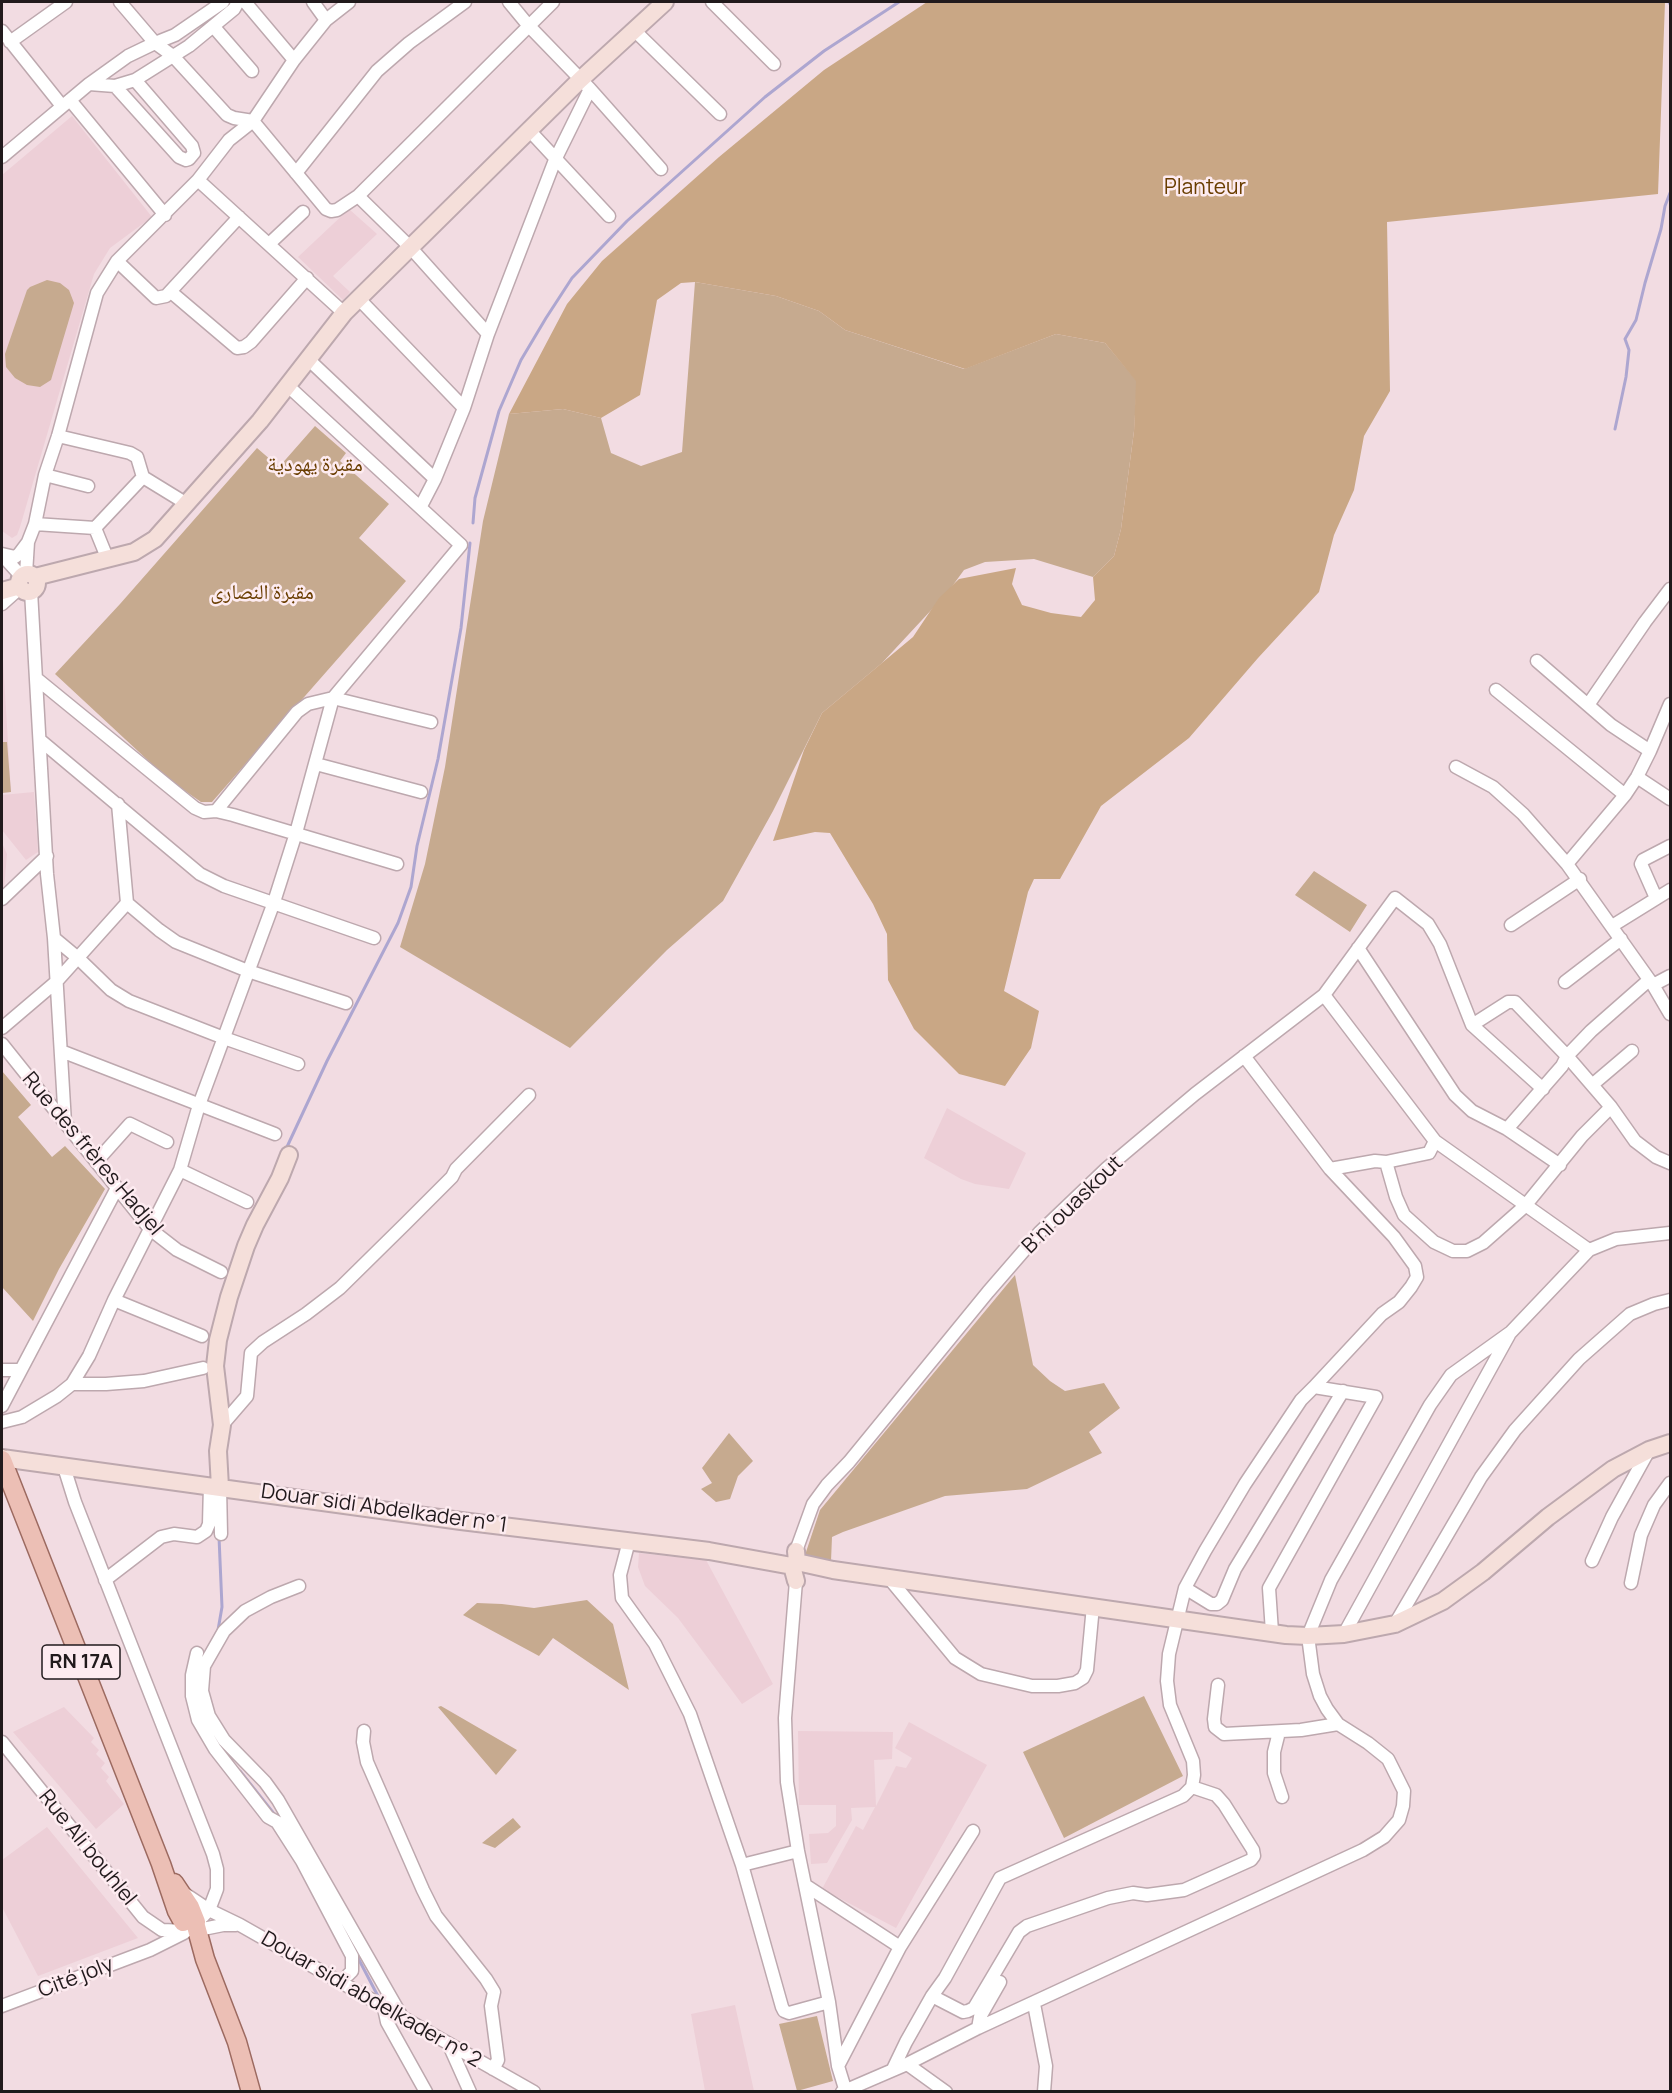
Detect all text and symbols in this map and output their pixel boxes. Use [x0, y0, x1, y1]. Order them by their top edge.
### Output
park label: Planteur [1164, 175, 1246, 201]
park label: مقبرة يهودية [267, 452, 363, 478]
park label: مقبرة النصارى [210, 580, 314, 606]
street label: Rue des frères Hadjel [16, 1067, 168, 1241]
street label: B'ni ouaskout [1017, 1151, 1129, 1259]
street label: Douar sidi Abdelkader n° 1 [259, 1479, 509, 1539]
road number: RN 17A [42, 1645, 120, 1679]
street label: Rue Ali bouhlel [33, 1785, 141, 1911]
street label: Douar sidi abdelkader n° 2 [256, 1927, 486, 2073]
street label: Cité joly [35, 1952, 117, 2004]

